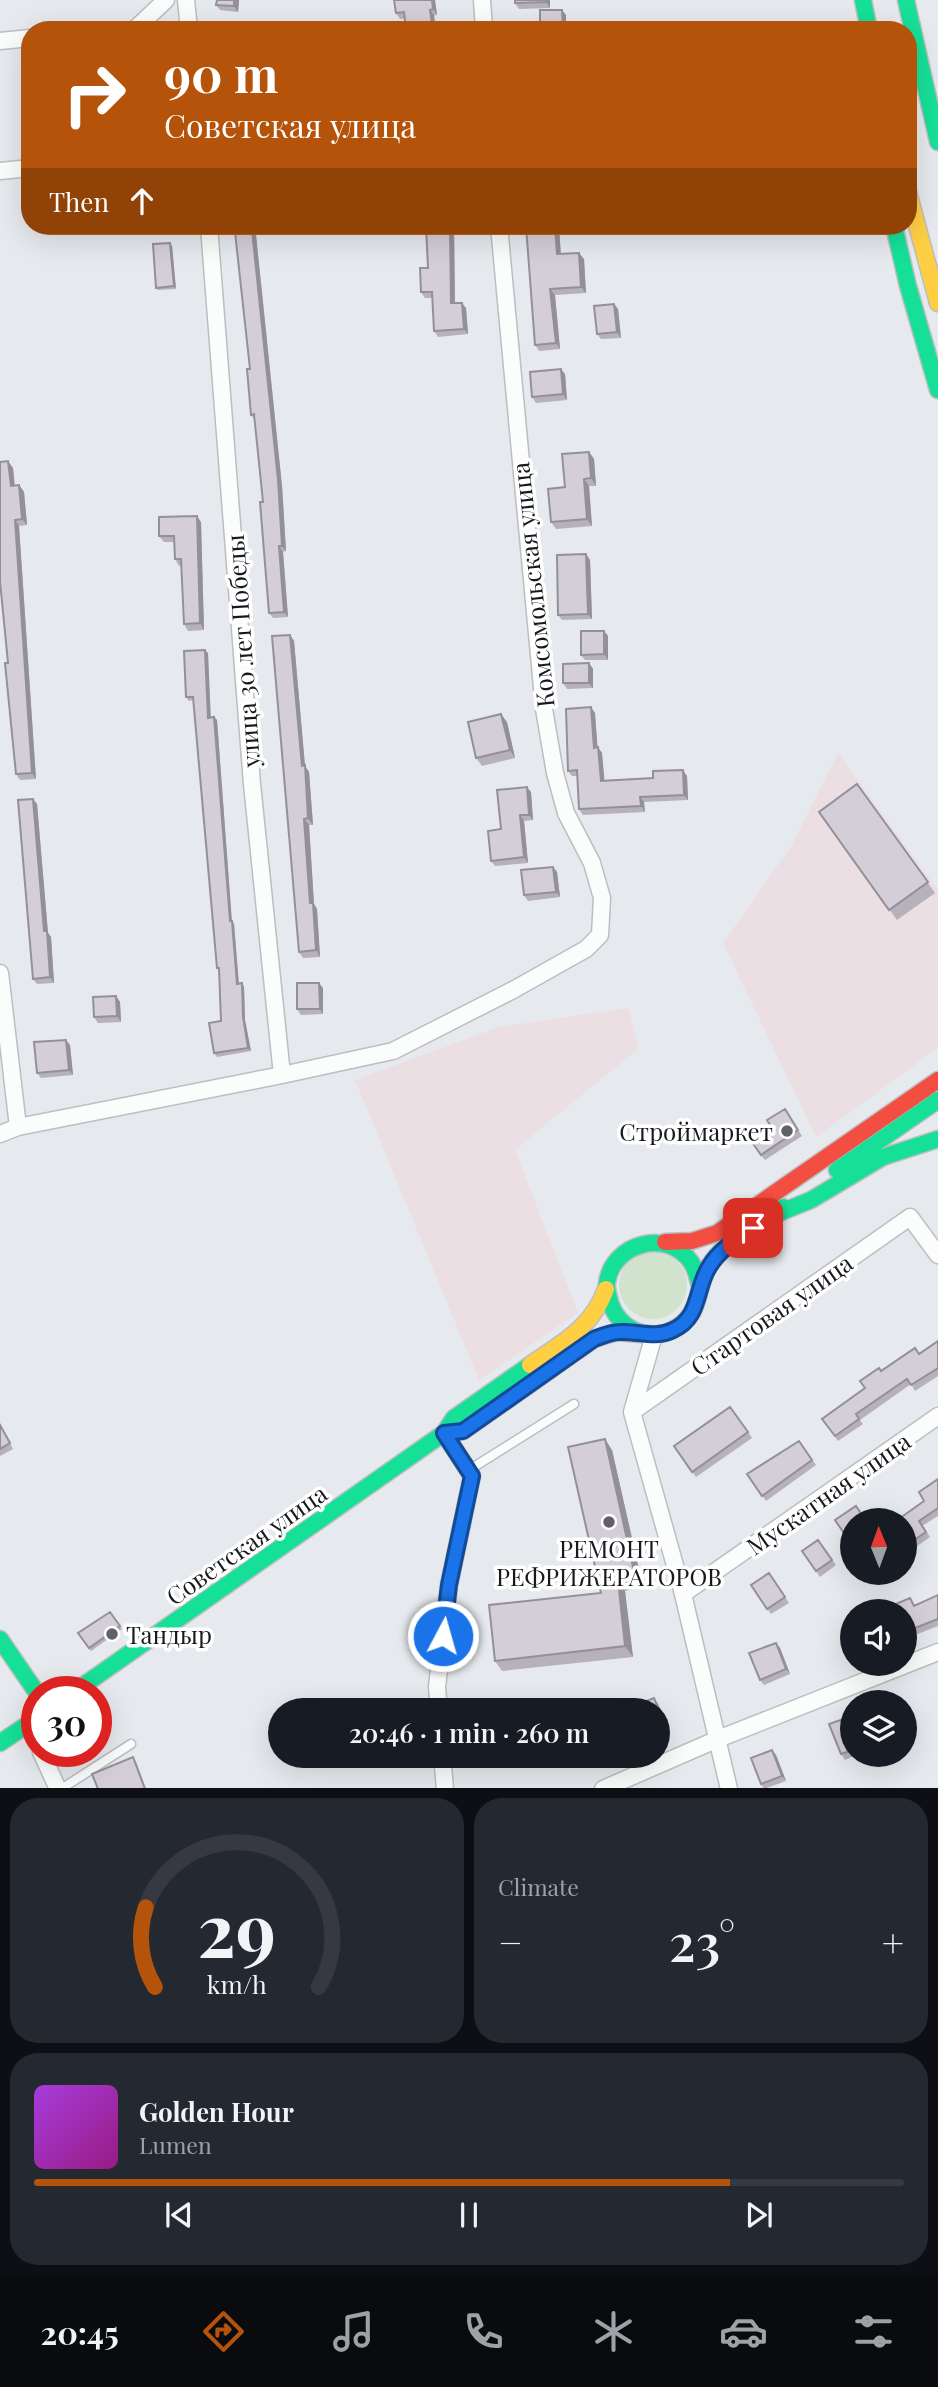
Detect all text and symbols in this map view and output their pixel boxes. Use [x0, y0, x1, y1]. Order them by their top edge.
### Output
text: 90 m [164, 40, 278, 105]
icon: right [49, 49, 140, 140]
text: Советская улица [164, 103, 416, 146]
icon: ahead [123, 182, 161, 220]
text: Then [49, 184, 109, 219]
street label: Комсомольская улица [503, 461, 561, 709]
street label: улица 30 лет Победы [218, 534, 266, 769]
place label: Строймаркет [619, 1115, 773, 1147]
marker: Строймаркет [779, 1123, 795, 1139]
pin [723, 1198, 783, 1258]
icon: arrive [734, 1209, 772, 1247]
street label: Стартовая улица [684, 1246, 858, 1382]
street label: Мускатная улица [740, 1424, 916, 1562]
street label: Советская улица [159, 1477, 333, 1611]
north arrow [840, 1508, 917, 1586]
map controls [840, 1508, 917, 1767]
marker: РЕМОНТ РЕФРИЖЕРАТОРОВ [601, 1514, 617, 1530]
place label: РЕМОНТ РЕФРИЖЕРАТОРОВ [496, 1532, 722, 1592]
position arrow [406, 1599, 480, 1673]
button: sound [840, 1599, 917, 1676]
place label: Тандыр [126, 1618, 212, 1650]
marker: Тандыр [104, 1626, 120, 1642]
speed limit sign: 30 [21, 1676, 112, 1767]
button: layers [840, 1690, 917, 1767]
text: 20:46 · 1 min · 260 m [349, 1715, 589, 1750]
text: Climate [498, 1871, 579, 1902]
text: 29 [198, 1878, 276, 1975]
text: 23° [669, 1906, 735, 1975]
text: − [498, 1916, 523, 1967]
text: + [882, 1916, 904, 1967]
text: km/h [207, 1966, 267, 1999]
text: Golden Hour [139, 2094, 294, 2129]
text: Lumen [139, 2129, 212, 2160]
icon: previous [160, 2196, 198, 2234]
icon: pause [450, 2196, 488, 2234]
icon: next [740, 2196, 778, 2234]
icon: directions [199, 2307, 248, 2356]
icon: music [329, 2307, 378, 2356]
icon: phone [459, 2307, 508, 2356]
icon: climate [589, 2307, 638, 2356]
icon: car [719, 2307, 768, 2356]
icon: filters [849, 2307, 898, 2356]
text: 20:45 [40, 2310, 119, 2353]

